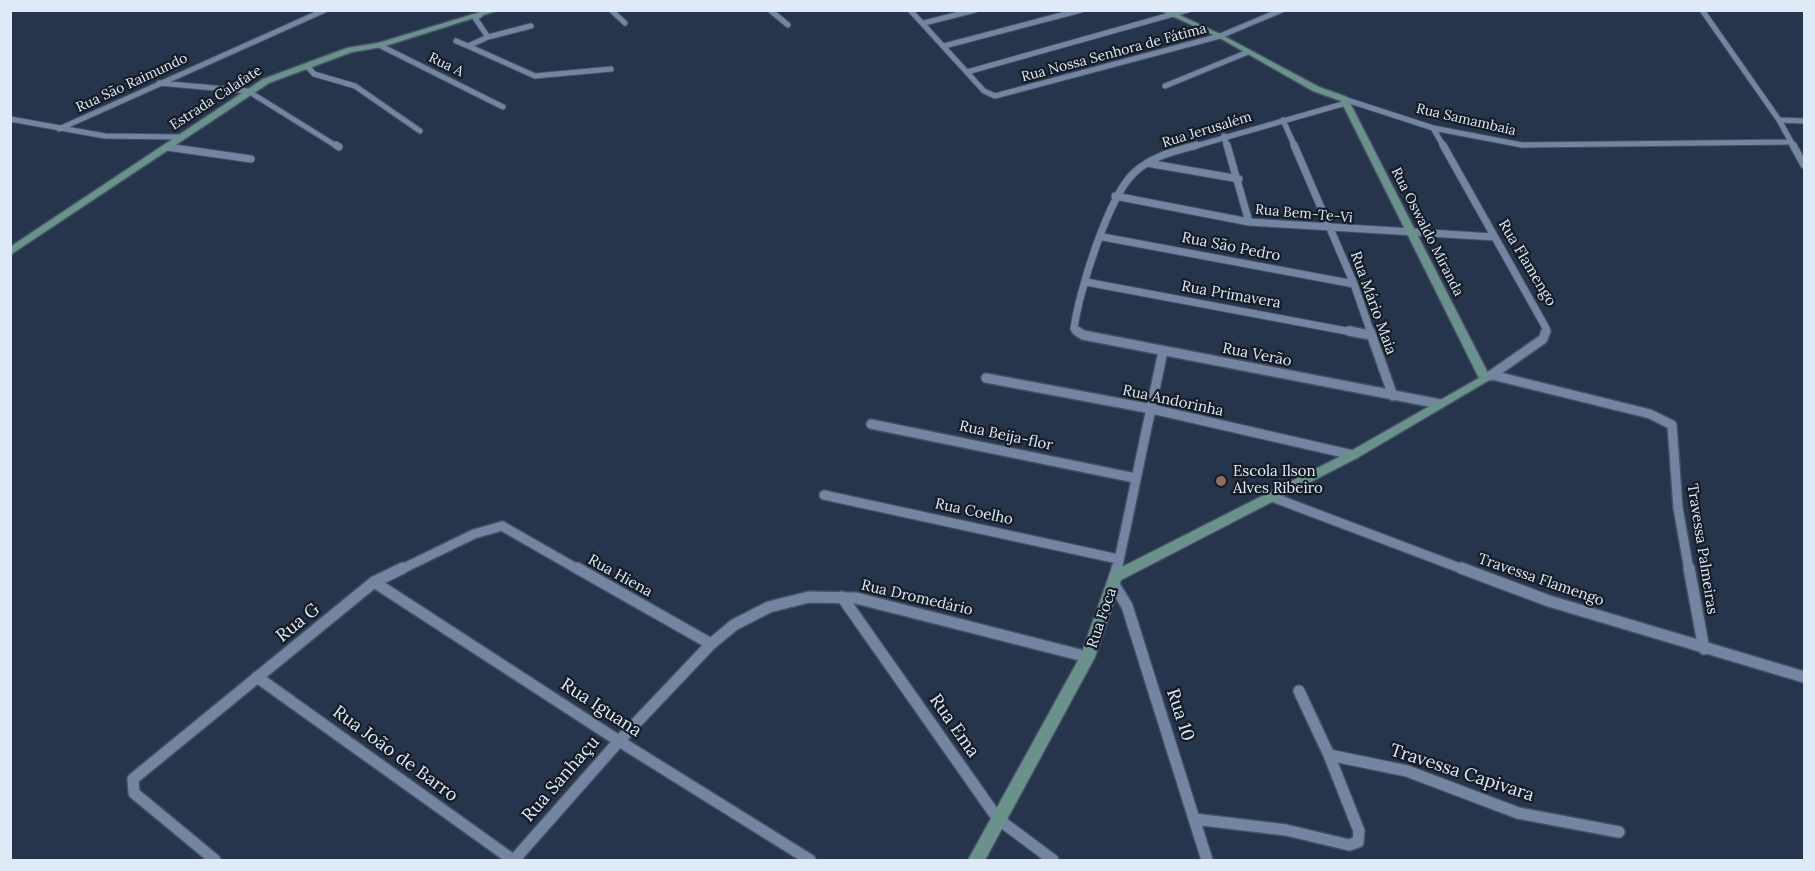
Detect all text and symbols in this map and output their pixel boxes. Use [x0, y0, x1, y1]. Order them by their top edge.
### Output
street label: Rua Nossa Senhora de Fátima [1020, 20, 1208, 86]
street label: Rua A [426, 49, 466, 81]
street label: Rua São Raimundo [74, 50, 190, 116]
street label: Estrada Calafate [167, 62, 265, 134]
street label: Rua Samambaia [1414, 100, 1518, 140]
street label: Rua Jerusalém [1160, 108, 1254, 152]
street label: Rua Oswaldo Miranda [1387, 165, 1467, 299]
street label: Rua Bem-Te-Vi [1254, 201, 1354, 227]
street label: Rua Flamengo [1494, 216, 1560, 310]
street label: Rua São Pedro [1180, 229, 1282, 265]
street label: Rua Mário Maia [1346, 249, 1400, 357]
street label: Rua Primavera [1180, 277, 1282, 313]
street label: Rua Verão [1221, 339, 1293, 371]
street label: Rua Andorinha [1121, 382, 1225, 420]
street label: Rua Beija-flor [957, 417, 1055, 455]
place label: Escola Ilson Alves Ribeiro [1233, 463, 1323, 498]
marker: Escola Ilson Alves Ribeiro [1214, 474, 1228, 488]
street label: Travessa Palmeiras [1683, 482, 1721, 616]
street label: Rua Coelho [933, 495, 1015, 529]
street label: Travessa Flamengo [1476, 550, 1606, 610]
street label: Rua Hiena [585, 551, 655, 601]
street label: Rua Dromedário [859, 576, 975, 620]
street label: Rua Foca [1083, 586, 1121, 650]
street label: Rua G [272, 599, 324, 647]
street label: Rua Iguana [557, 674, 645, 742]
street label: Rua 10 [1161, 686, 1199, 744]
street label: Rua Ema [924, 690, 984, 762]
street label: Rua João de Barro [328, 701, 462, 807]
street label: Rua Sanhaçu [518, 732, 604, 826]
street label: Travessa Capivara [1387, 740, 1537, 806]

